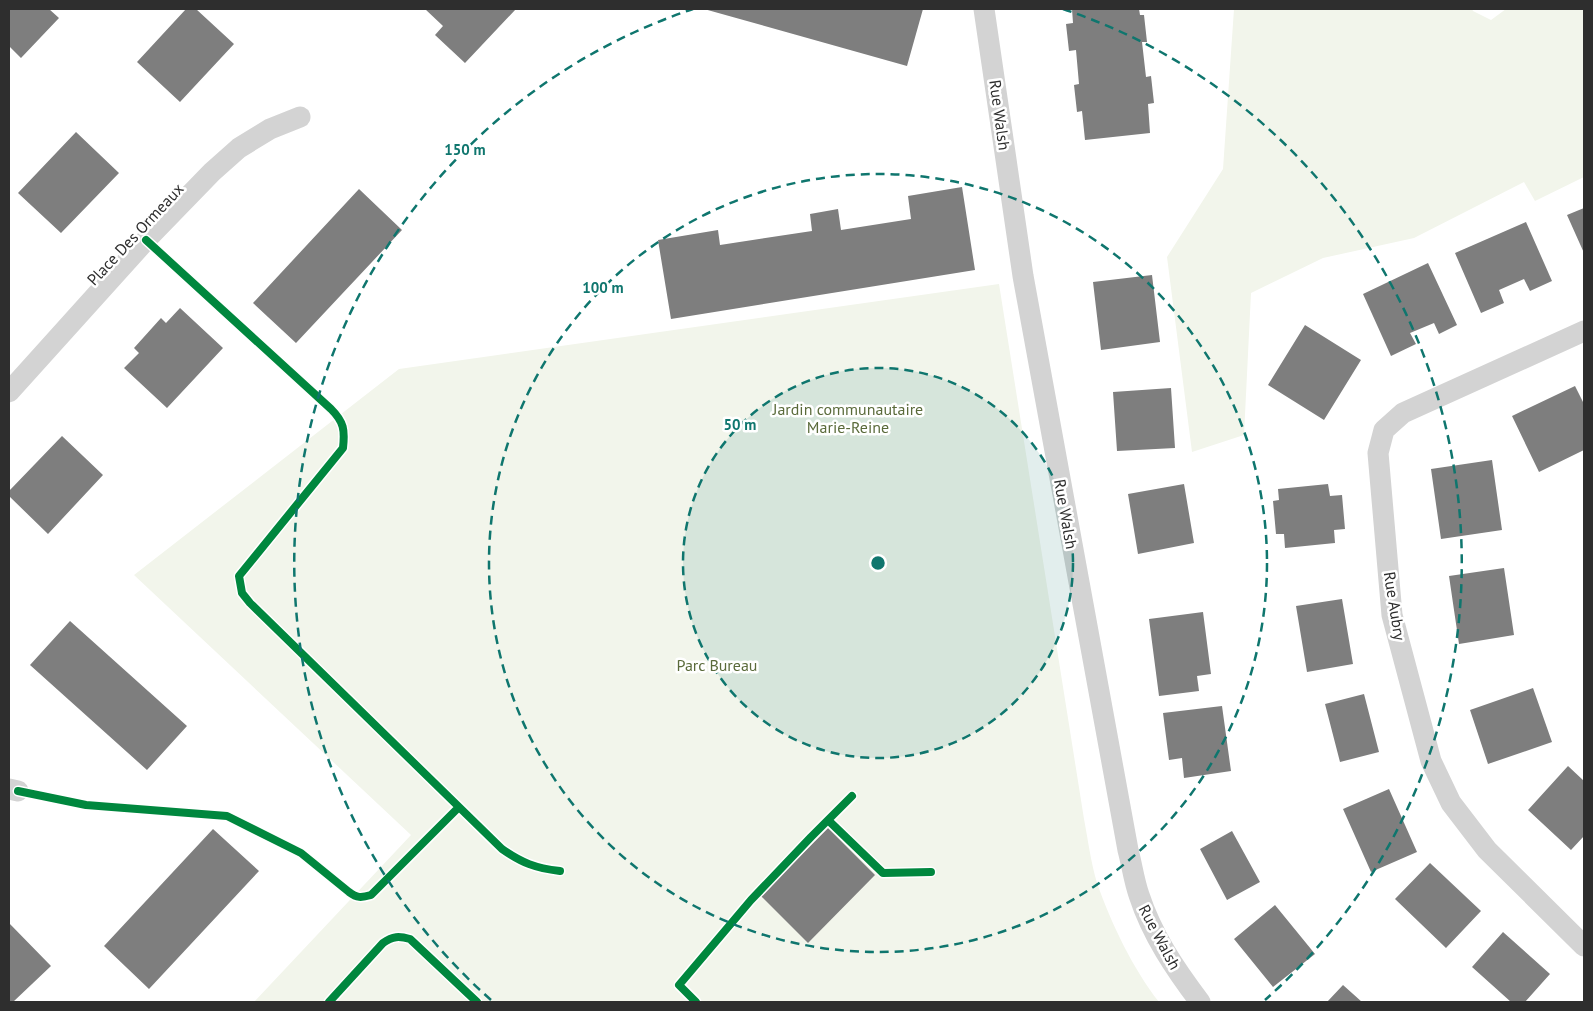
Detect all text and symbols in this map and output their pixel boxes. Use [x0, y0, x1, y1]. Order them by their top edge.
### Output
street label: Rue Walsh [985, 79, 1015, 151]
text: 150 m [444, 140, 486, 159]
street label: Place Des Ormeaux [82, 179, 188, 289]
text: 100 m [582, 278, 624, 297]
park label: Jardin communautaire Marie-Reine [772, 399, 923, 437]
text: 50 m [724, 415, 756, 434]
street label: Rue Walsh [1050, 477, 1082, 551]
centre of rings [869, 554, 887, 572]
street label: Rue Aubry [1380, 570, 1410, 642]
park label: Parc Bureau [677, 655, 757, 675]
street label: Rue Walsh [1135, 901, 1185, 973]

